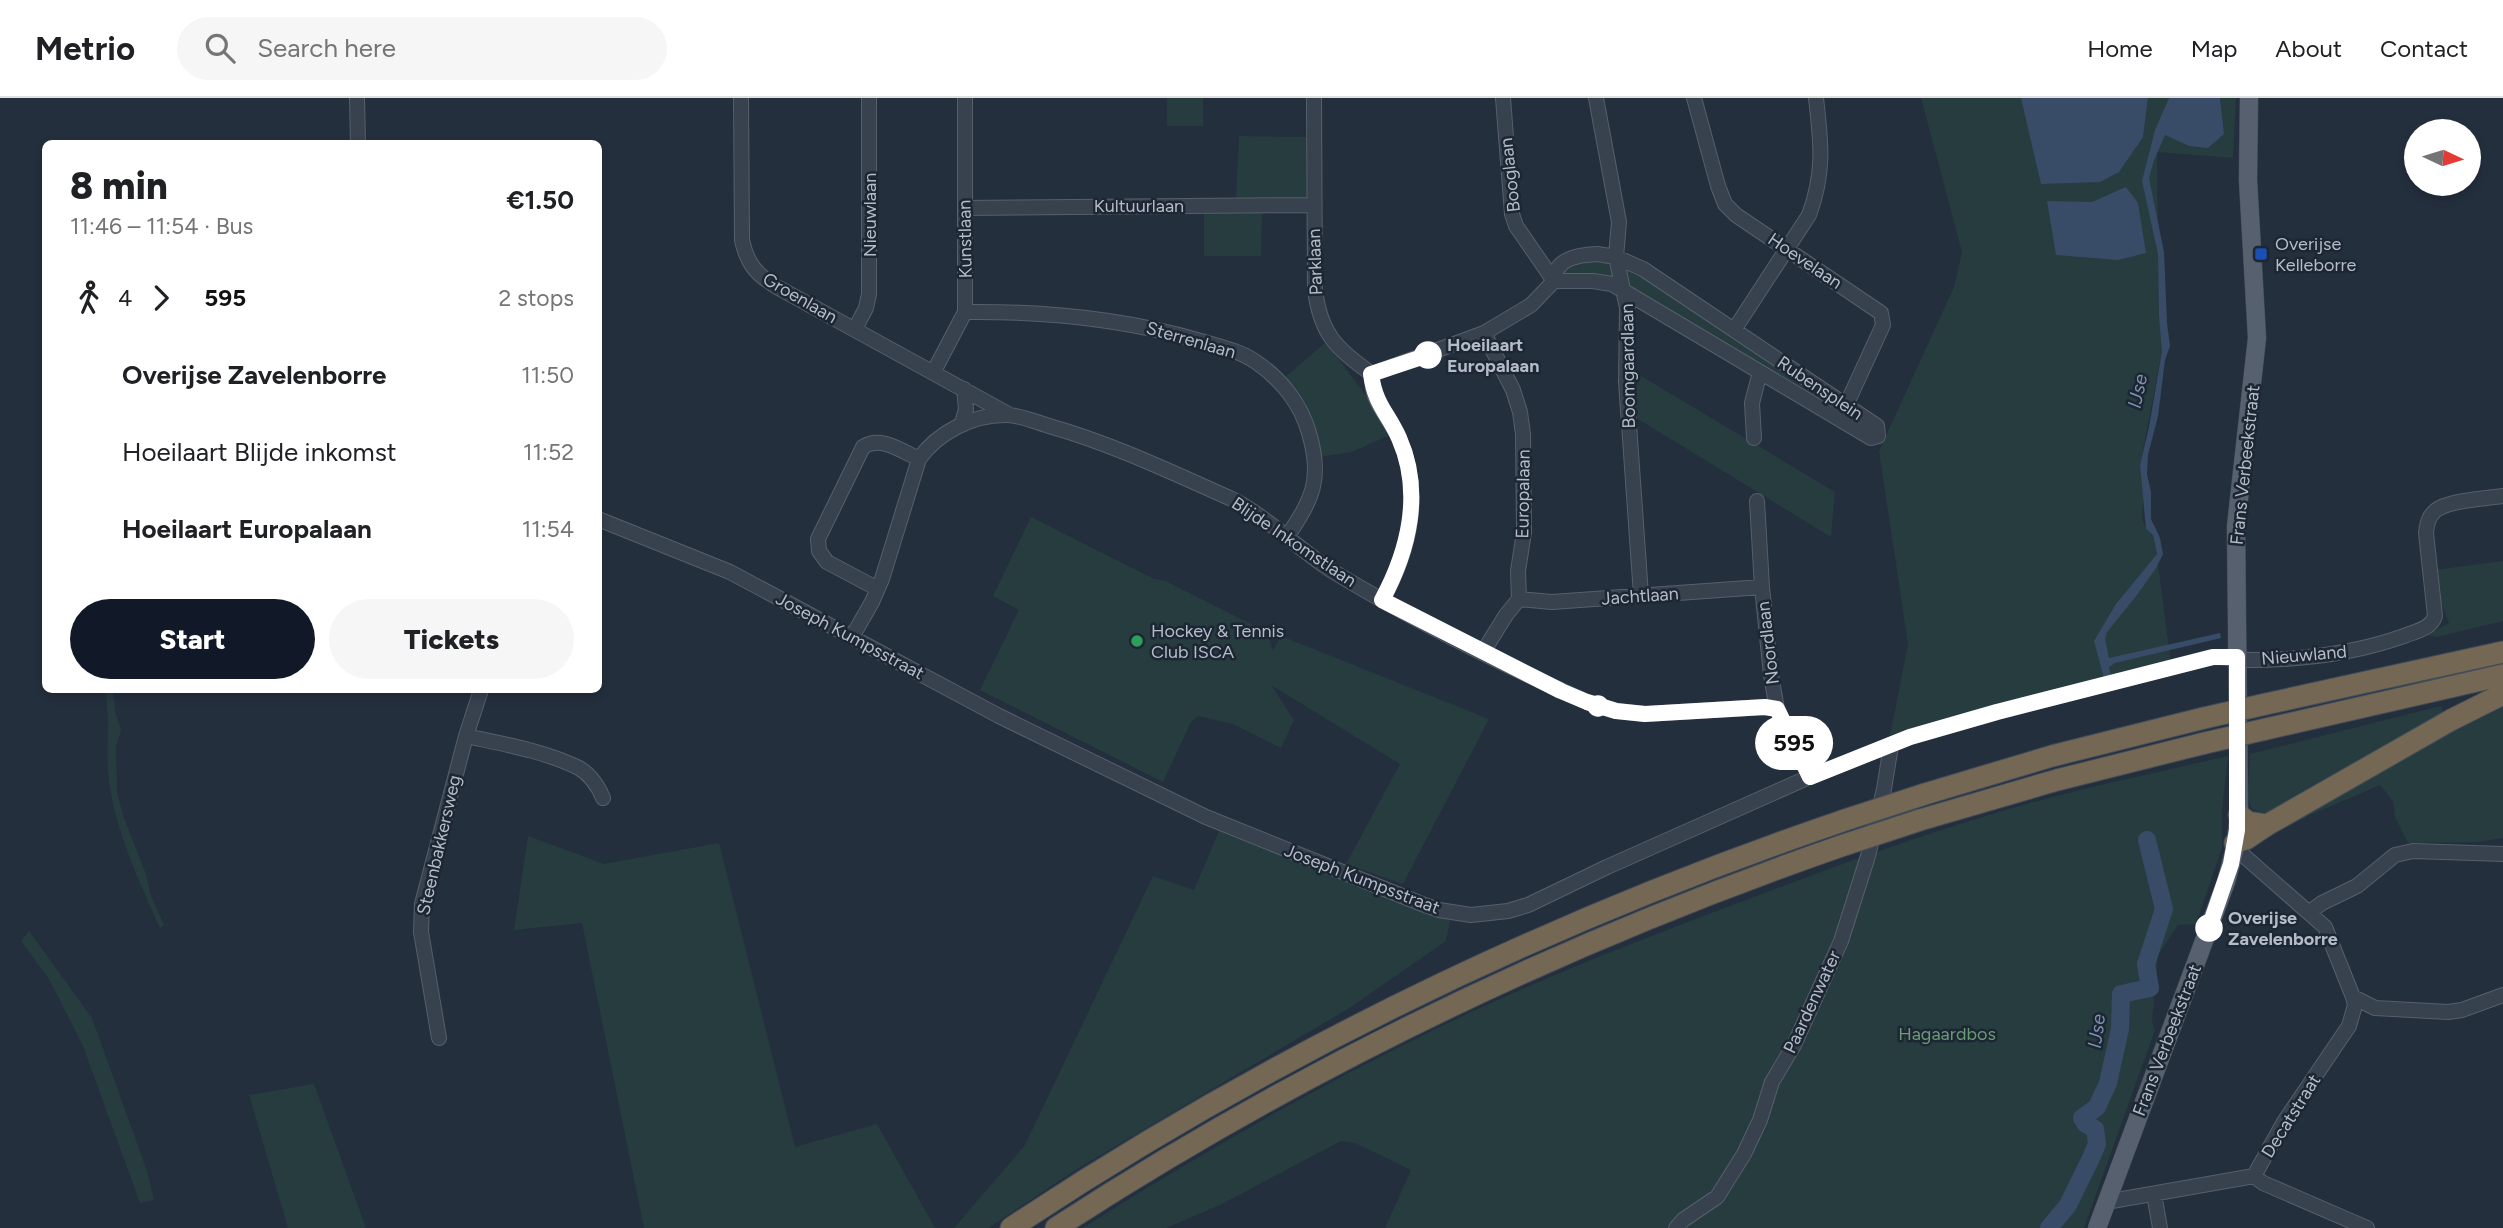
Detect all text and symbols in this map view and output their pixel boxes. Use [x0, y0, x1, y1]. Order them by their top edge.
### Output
search box [177, 17, 667, 80]
text: Metrio [35, 29, 135, 68]
icon: search [201, 29, 239, 67]
text: Search here [257, 32, 396, 64]
text: Home [2087, 34, 2153, 63]
text: Map [2191, 34, 2237, 63]
text: About [2275, 34, 2342, 63]
text: Contact [2380, 34, 2468, 63]
north arrow [2404, 119, 2482, 196]
map controls [2404, 119, 2481, 196]
street label: Booglaan [1495, 137, 1525, 213]
text: 8 min [70, 163, 168, 209]
street label: Nieuwlaan [859, 173, 881, 257]
text: €1.50 [507, 184, 574, 216]
street label: Kultuurlaan [1094, 195, 1184, 217]
street label: Kunstlaan [953, 200, 977, 278]
text: 11:46 – 11:54 · Bus [70, 212, 253, 240]
street label: Parklaan [1303, 228, 1327, 296]
street label: Hoevelaan [1764, 228, 1846, 294]
place label: Overijse Kelleborre [2275, 233, 2357, 276]
marker: Overijse Kelleborre [2253, 246, 2269, 262]
street label: Groenlaan [759, 268, 841, 328]
icon: walk [70, 279, 108, 317]
icon: forward [142, 279, 180, 317]
text: 595 [204, 283, 246, 312]
text: 4 [118, 284, 132, 312]
text: 2 stops [498, 284, 574, 312]
street label: Boomgaardlaan [1616, 303, 1640, 429]
street label: Sterrenlaan [1144, 317, 1238, 363]
place label: Hoeilaart Europalaan [1447, 334, 1539, 377]
marker: Hoeilaart Europalaan [1415, 342, 1441, 368]
street label: Rubensplein [1773, 351, 1867, 425]
text: Overijse Zavelenborre [122, 359, 387, 391]
text: 11:50 [521, 361, 574, 389]
water label: IJse [2123, 371, 2152, 410]
street label: Frans Verbeekstraat [2226, 384, 2264, 546]
text: Hoeilaart Blijde inkomst [122, 436, 397, 468]
text: 11:52 [523, 438, 574, 466]
street label: Europalaan [1511, 449, 1535, 539]
street label: Blijde Inkomstlaan [1228, 492, 1360, 592]
text: Hoeilaart Europalaan [122, 513, 372, 545]
text: 11:54 [522, 515, 574, 543]
street label: Jachtlaan [1601, 582, 1679, 610]
street label: Joseph Kumpsstraat [772, 588, 928, 684]
button: Start [70, 599, 315, 679]
button: Tickets [329, 599, 574, 679]
street label: Noordlaan [1752, 600, 1784, 686]
place label: Hockey & Tennis Club ISCA [1151, 620, 1284, 663]
marker: Hockey & Tennis Club ISCA [1129, 633, 1145, 649]
street label: Nieuwland [2260, 640, 2348, 670]
unlabelled marker [1588, 696, 1608, 716]
line badge: 595 [1754, 720, 1834, 766]
text: 595 [1773, 728, 1815, 757]
street label: Steenbakkersweg [412, 773, 466, 917]
street label: Joseph Kumpsstraat [1281, 839, 1443, 919]
place label: Overijse Zavelenborre [2228, 907, 2338, 950]
marker: Overijse Zavelenborre [2196, 915, 2222, 941]
street label: Paardenwater [1779, 947, 1845, 1057]
street label: Frans Verbeekstraat [2128, 961, 2206, 1119]
water label: IJse [2083, 1012, 2110, 1050]
park label: Hagaardbos [1898, 1023, 1996, 1045]
street label: Decatstraat [2257, 1070, 2325, 1162]

